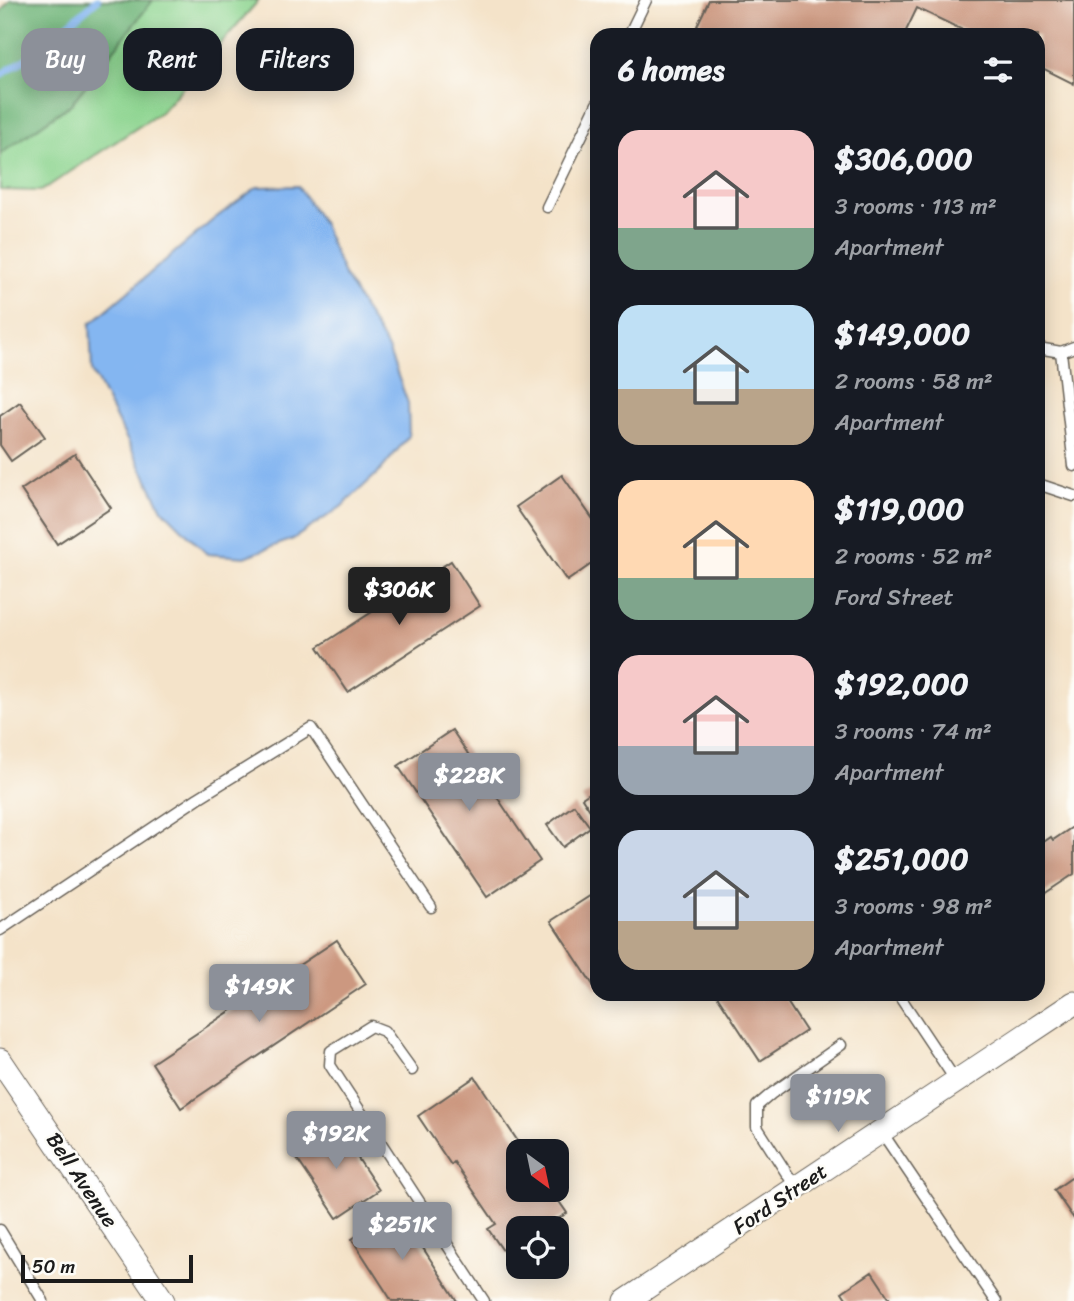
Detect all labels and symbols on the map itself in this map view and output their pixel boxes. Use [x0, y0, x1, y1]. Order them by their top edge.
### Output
pin: $306K [350, 568, 448, 627]
pin: $228K [420, 754, 518, 813]
pin: $149K [210, 964, 308, 1024]
pin: $119K [789, 1074, 887, 1134]
pin: $192K [287, 1112, 385, 1171]
street label: Bell Avenue [36, 1124, 128, 1236]
north arrow [506, 1139, 569, 1202]
street label: Ford Street [724, 1153, 836, 1245]
pin: $251K [353, 1202, 451, 1262]
scale bar [21, 1252, 192, 1284]

